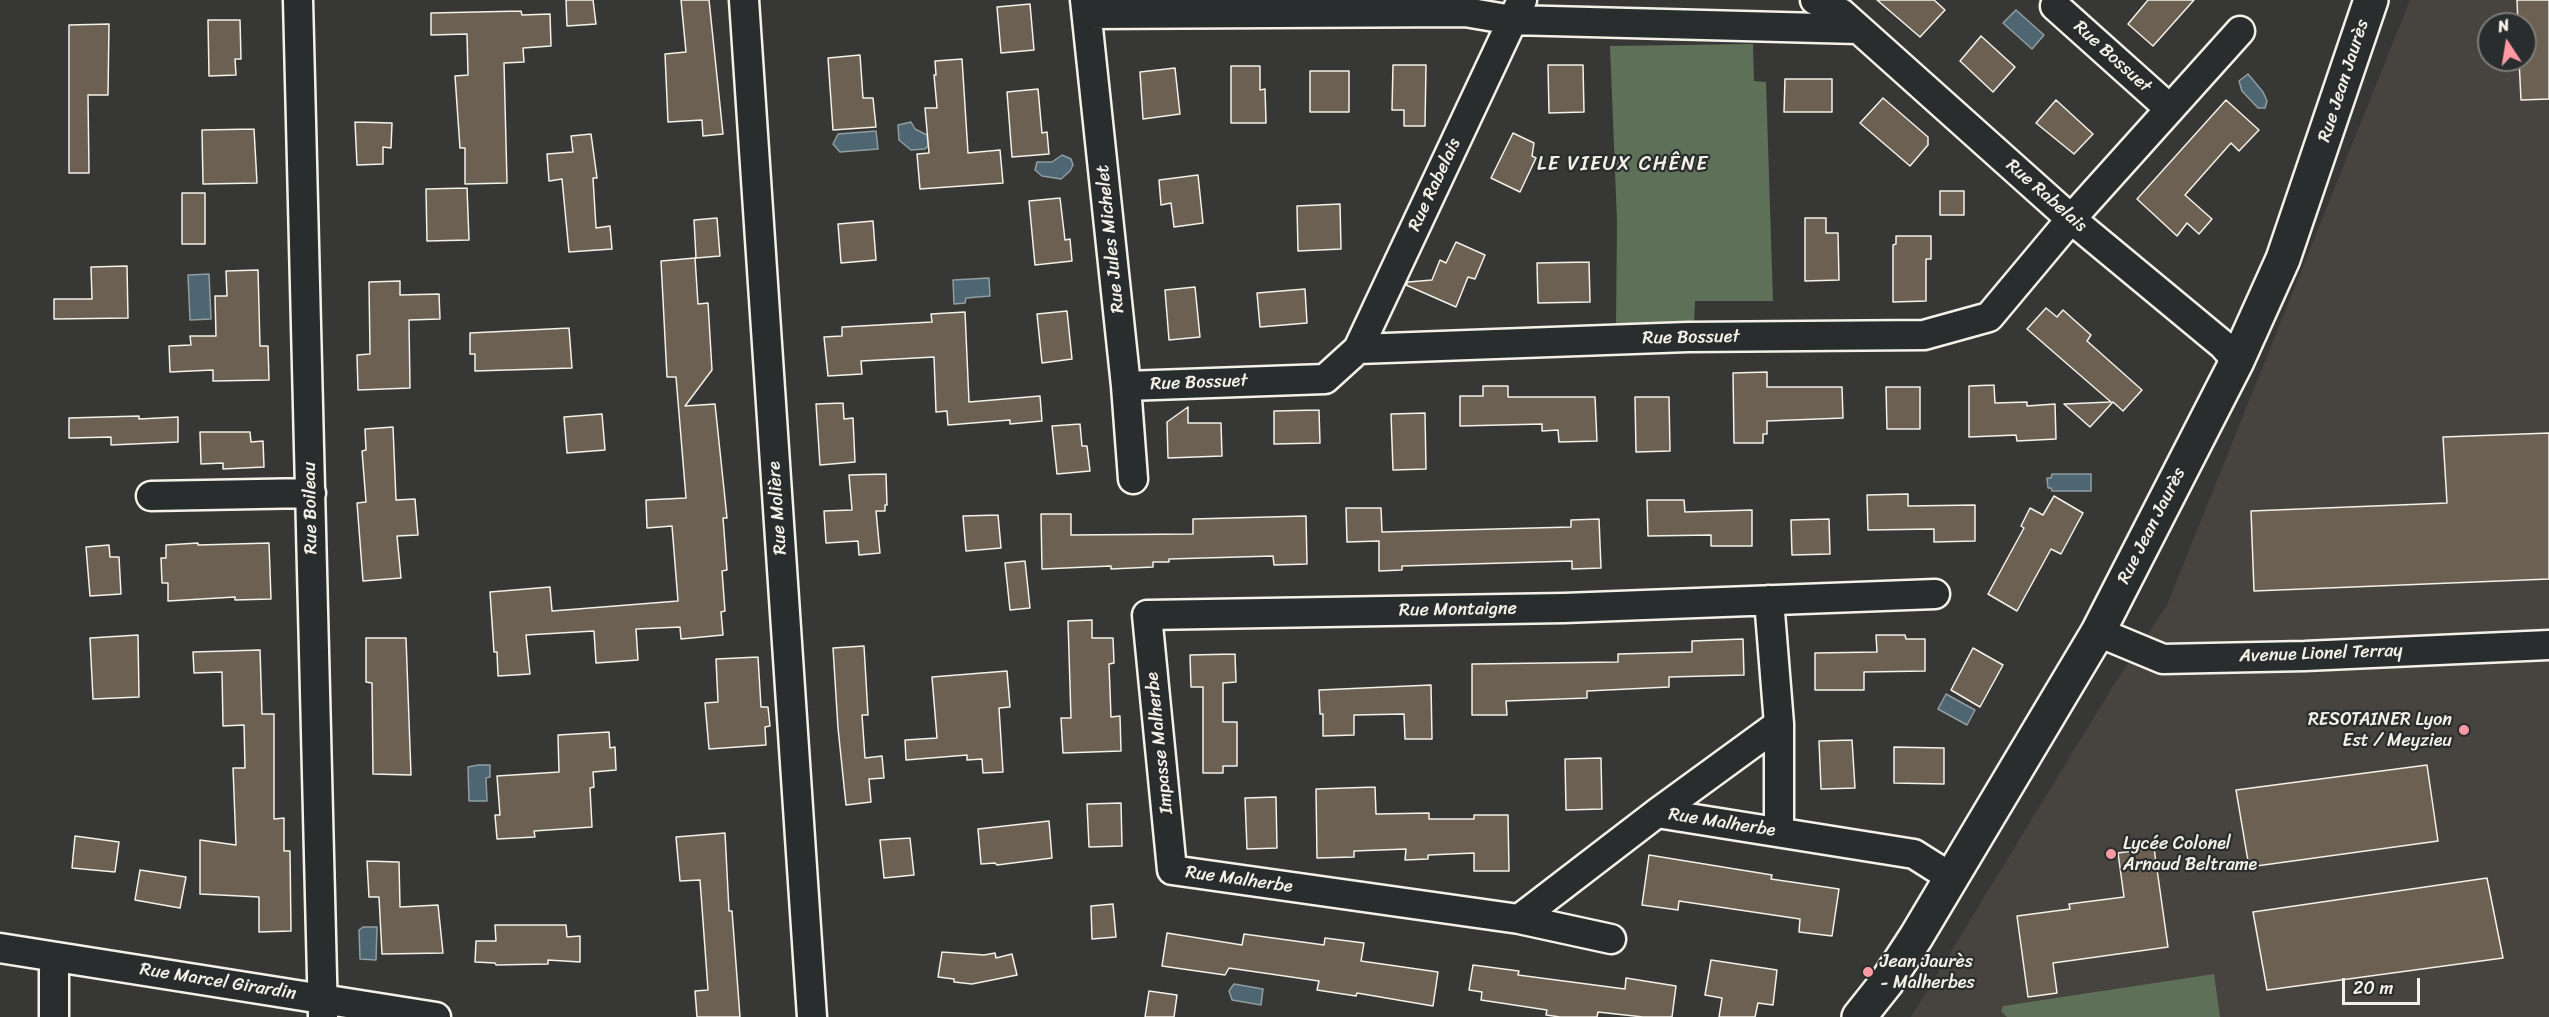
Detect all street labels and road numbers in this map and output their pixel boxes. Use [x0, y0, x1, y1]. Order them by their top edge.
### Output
street label: Rue Bossuet [2069, 16, 2155, 98]
street label: Rue Jean Jaurès [2314, 17, 2374, 145]
street label: Rue Rabelais [1404, 135, 1466, 235]
street label: Rue Rabelais [2001, 155, 2091, 237]
street label: Rue Jules Michelet [1092, 164, 1130, 314]
street label: Rue Bossuet [1642, 326, 1740, 350]
street label: Rue Bossuet [1150, 371, 1248, 395]
street label: Rue Molière [764, 460, 792, 556]
street label: Rue Boileau [299, 462, 323, 554]
street label: Rue Jean Jaurès [2113, 464, 2191, 588]
street label: Rue Montaigne [1399, 598, 1517, 622]
street label: Avenue Lionel Terray [2239, 640, 2403, 668]
street label: Impasse Malherbe [1142, 671, 1178, 815]
street label: Rue Malherbe [1667, 804, 1777, 842]
street label: Rue Malherbe [1184, 862, 1294, 898]
street label: Rue Marcel Girardin [138, 959, 298, 1005]

